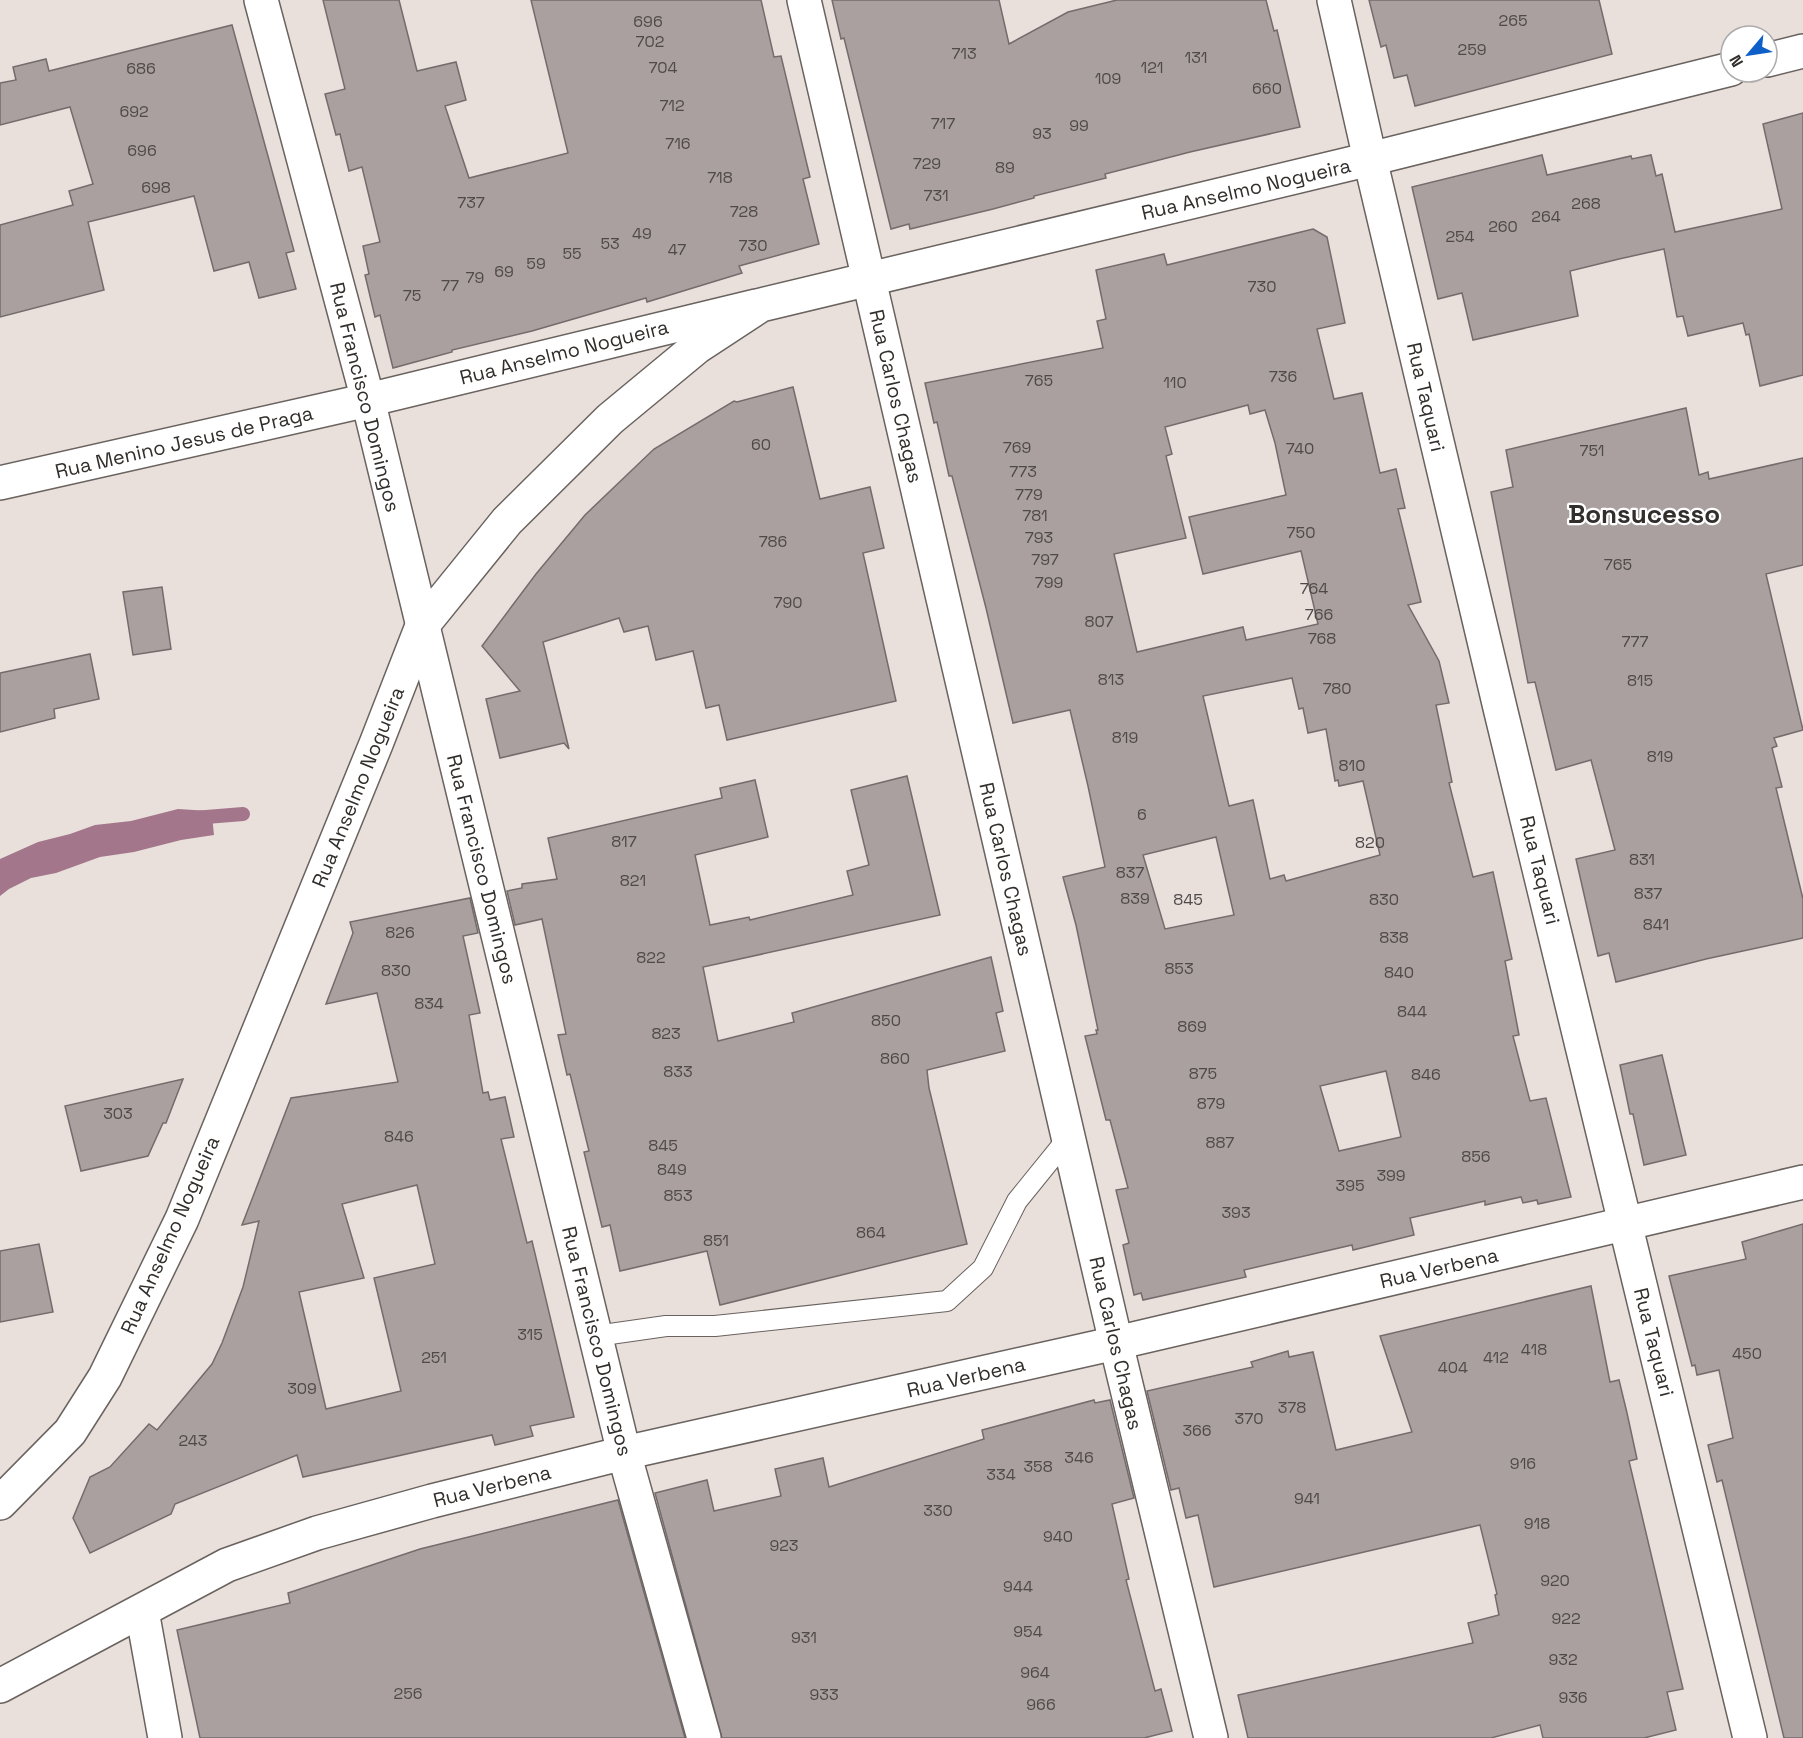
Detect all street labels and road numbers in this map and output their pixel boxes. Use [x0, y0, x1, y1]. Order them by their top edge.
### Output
street label: Rua Anselmo Nogueira [1139, 152, 1353, 226]
street label: Rua Francisco Domingos [324, 279, 406, 515]
street label: Rua Carlos Chagas [863, 307, 929, 485]
street label: Rua Anselmo Nogueira [457, 313, 671, 391]
street label: Rua Taquari [1401, 340, 1451, 454]
street label: Rua Menino Jesus de Praga [53, 400, 315, 484]
street label: Rua Anselmo Nogueira [306, 683, 410, 891]
street label: Rua Francisco Domingos [441, 751, 523, 987]
street label: Rua Carlos Chagas [973, 780, 1039, 958]
street label: Rua Taquari [1514, 813, 1566, 927]
street label: Rua Anselmo Nogueira [115, 1132, 225, 1338]
street label: Rua Francisco Domingos [556, 1223, 638, 1459]
street label: Rua Verbena [1377, 1242, 1501, 1294]
street label: Rua Carlos Chagas [1083, 1254, 1149, 1432]
street label: Rua Taquari [1628, 1285, 1680, 1399]
street label: Rua Verbena [904, 1351, 1028, 1403]
street label: Rua Verbena [430, 1459, 554, 1513]

